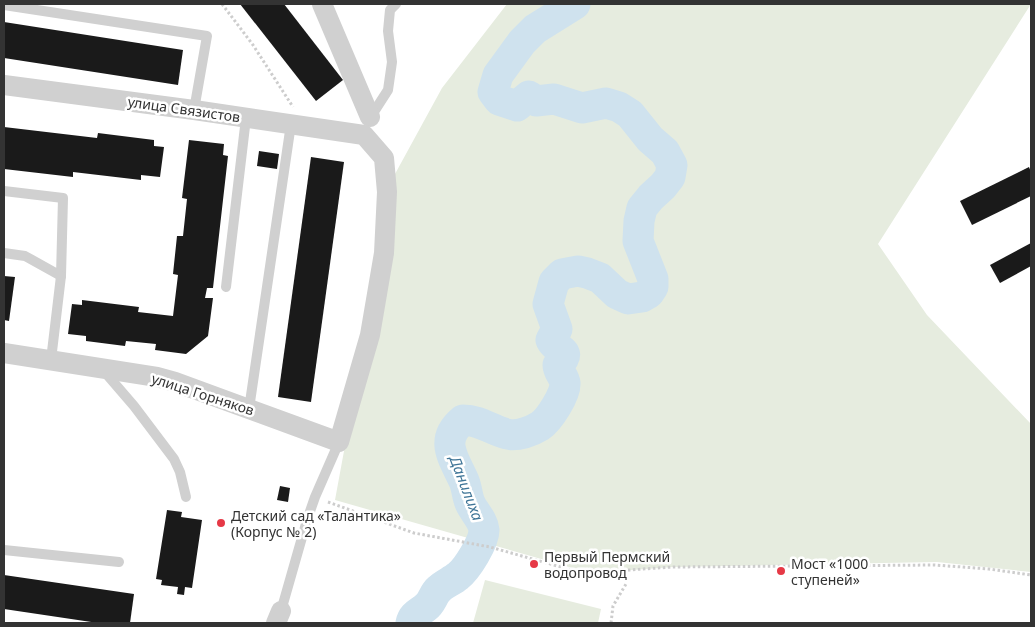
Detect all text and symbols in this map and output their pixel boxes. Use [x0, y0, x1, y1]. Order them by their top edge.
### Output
street label: улица Связистов [127, 92, 242, 126]
street label: улица Горняков [149, 368, 257, 420]
water label: Данилиха [445, 451, 489, 524]
place label: Детский сад «Талантика» (Корпус № 2) [231, 506, 401, 541]
marker: Детский сад «Талантика» (Корпус № 2) [215, 517, 227, 529]
place label: Первый Пермский водопровод [544, 547, 670, 582]
place label: Мост «1000 ступеней» [791, 554, 868, 589]
marker: Первый Пермский водопровод [528, 558, 540, 570]
marker: Мост «1000 ступеней» [775, 565, 787, 577]

